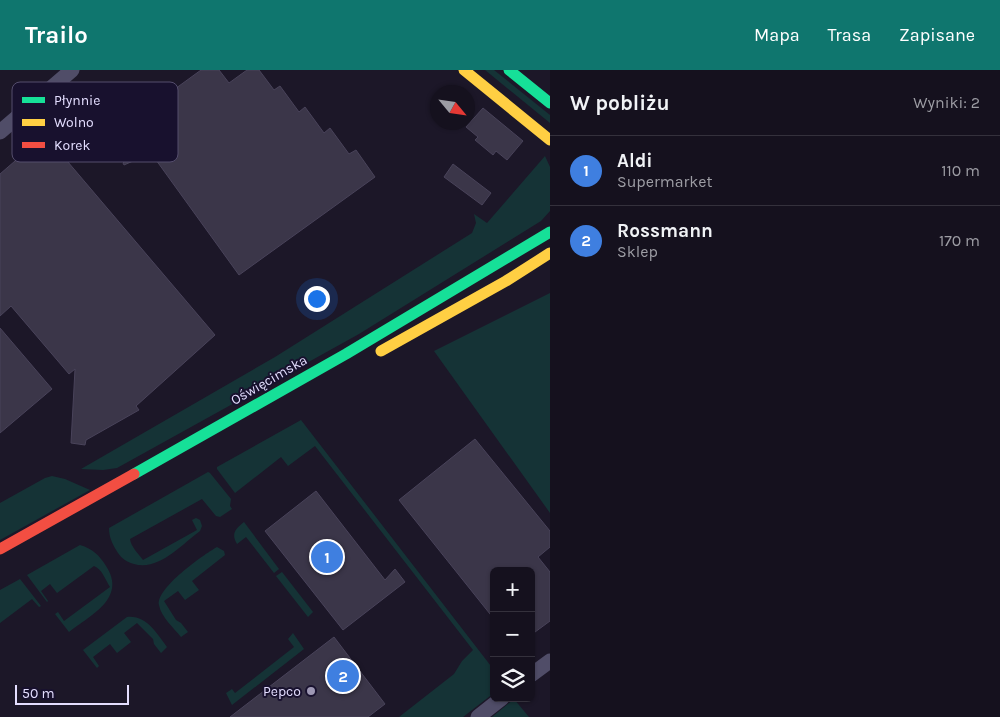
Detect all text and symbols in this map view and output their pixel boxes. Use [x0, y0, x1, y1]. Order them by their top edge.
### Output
text: Trailo [25, 21, 88, 49]
text: Mapa [754, 24, 800, 46]
text: Trasa [828, 24, 871, 46]
text: Zapisane [899, 24, 975, 46]
legend [12, 82, 178, 162]
north arrow [430, 85, 475, 130]
text: W pobliżu [570, 91, 670, 115]
text: Płynnie [54, 92, 100, 109]
text: Wyniki: 2 [913, 93, 980, 112]
text: Wolno [54, 114, 94, 131]
text: Korek [54, 137, 90, 154]
text: Aldi [617, 150, 653, 172]
text: 1 [583, 161, 589, 180]
text: 110 m [941, 161, 980, 180]
text: Supermarket [617, 172, 713, 191]
text: Rossmann [617, 220, 713, 242]
text: 2 [581, 231, 591, 250]
text: 170 m [939, 231, 980, 250]
text: Sklep [617, 242, 658, 261]
your location [304, 286, 330, 312]
street label: Oświęcimska [228, 351, 310, 409]
pin: 1 [311, 538, 343, 576]
map controls [490, 567, 535, 702]
button: + [490, 567, 535, 612]
button: − [490, 612, 535, 657]
pin: 2 [327, 657, 359, 695]
button: layers [490, 657, 535, 702]
scale bar [15, 682, 129, 705]
place label: Pepco [263, 683, 301, 700]
text: 50 m [22, 685, 55, 702]
marker: Pepco [305, 685, 317, 697]

